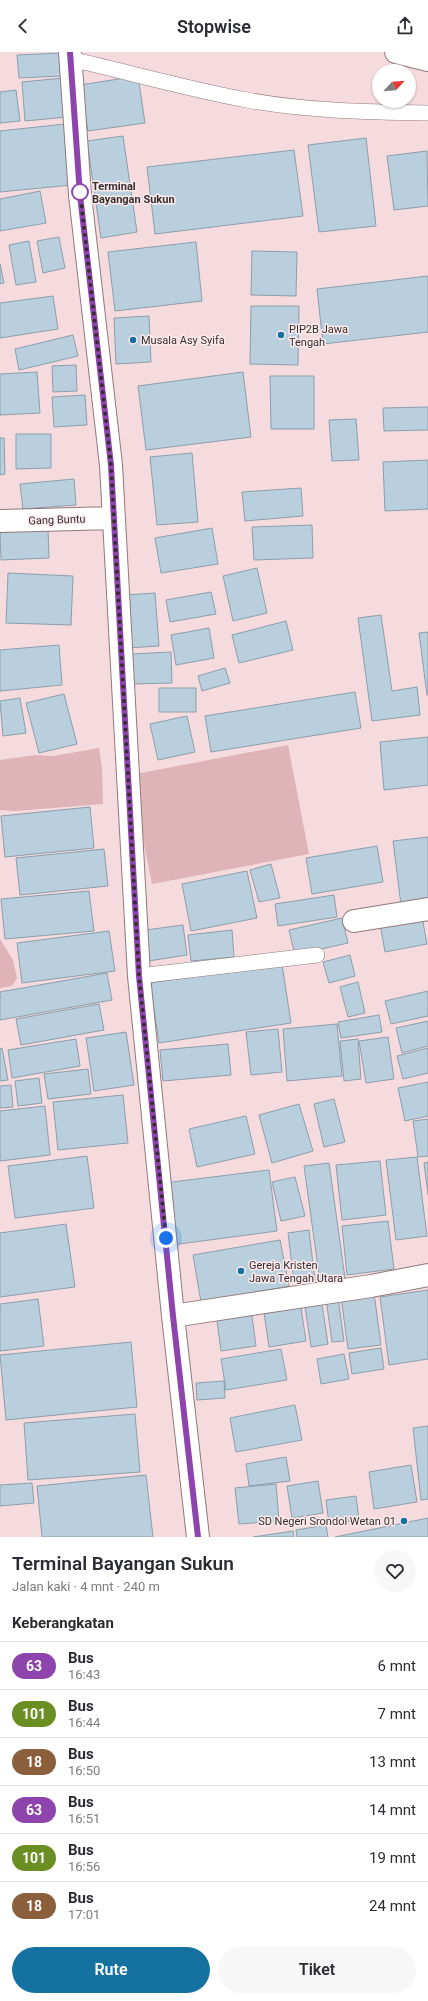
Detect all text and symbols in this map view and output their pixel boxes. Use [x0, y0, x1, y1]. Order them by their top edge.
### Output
icon: back [12, 15, 34, 37]
icon: share [394, 15, 416, 37]
text: Stopwise [177, 16, 251, 37]
north arrow [372, 64, 416, 108]
map controls [372, 64, 416, 108]
place label: Terminal Bayangan Sukun [92, 180, 175, 206]
marker: Terminal Bayangan Sukun [71, 183, 89, 201]
place label: PIP2B Jawa Tengah [289, 323, 348, 349]
marker: PIP2B Jawa Tengah [276, 330, 286, 340]
place label: Musala Asy Syifa [141, 334, 225, 347]
marker: Musala Asy Syifa [128, 335, 138, 345]
street label: Gang Buntu [28, 513, 86, 527]
your location [156, 1228, 176, 1248]
place label: Gereja Kristen Jawa Tengah Utara [249, 1259, 343, 1285]
marker: Gereja Kristen Jawa Tengah Utara [236, 1266, 246, 1276]
place label: SD Negeri Srondol Wetan 01 [258, 1515, 396, 1528]
marker: SD Negeri Srondol Wetan 01 [399, 1516, 409, 1526]
button: heart [374, 1550, 416, 1592]
text: Terminal Bayangan Sukun [12, 1552, 234, 1575]
text: Jalan kaki · 4 mnt · 240 m [12, 1579, 160, 1594]
text: Keberangkatan [12, 1614, 114, 1632]
text: Bus [68, 1649, 94, 1667]
text: 6 mnt [378, 1657, 416, 1675]
text: 63 [26, 1658, 42, 1674]
text: 16:43 [68, 1667, 100, 1682]
text: Bus [68, 1697, 94, 1715]
text: 7 mnt [378, 1705, 416, 1723]
text: 101 [22, 1706, 46, 1722]
text: 16:44 [68, 1715, 100, 1730]
text: Bus [68, 1745, 94, 1763]
text: 13 mnt [369, 1753, 416, 1771]
text: 18 [26, 1754, 42, 1770]
text: 16:50 [68, 1763, 100, 1778]
text: Bus [68, 1793, 94, 1811]
text: 14 mnt [369, 1801, 416, 1819]
text: 63 [26, 1802, 42, 1818]
text: 16:51 [68, 1811, 100, 1826]
text: Bus [68, 1841, 94, 1859]
text: 19 mnt [369, 1849, 416, 1867]
text: 101 [22, 1850, 46, 1866]
text: 16:56 [68, 1859, 100, 1874]
text: Bus [68, 1889, 94, 1907]
text: 24 mnt [369, 1897, 416, 1915]
text: 18 [26, 1898, 42, 1914]
text: 17:01 [68, 1907, 100, 1922]
button: Rute [12, 1947, 210, 1993]
button: Tiket [218, 1947, 416, 1993]

